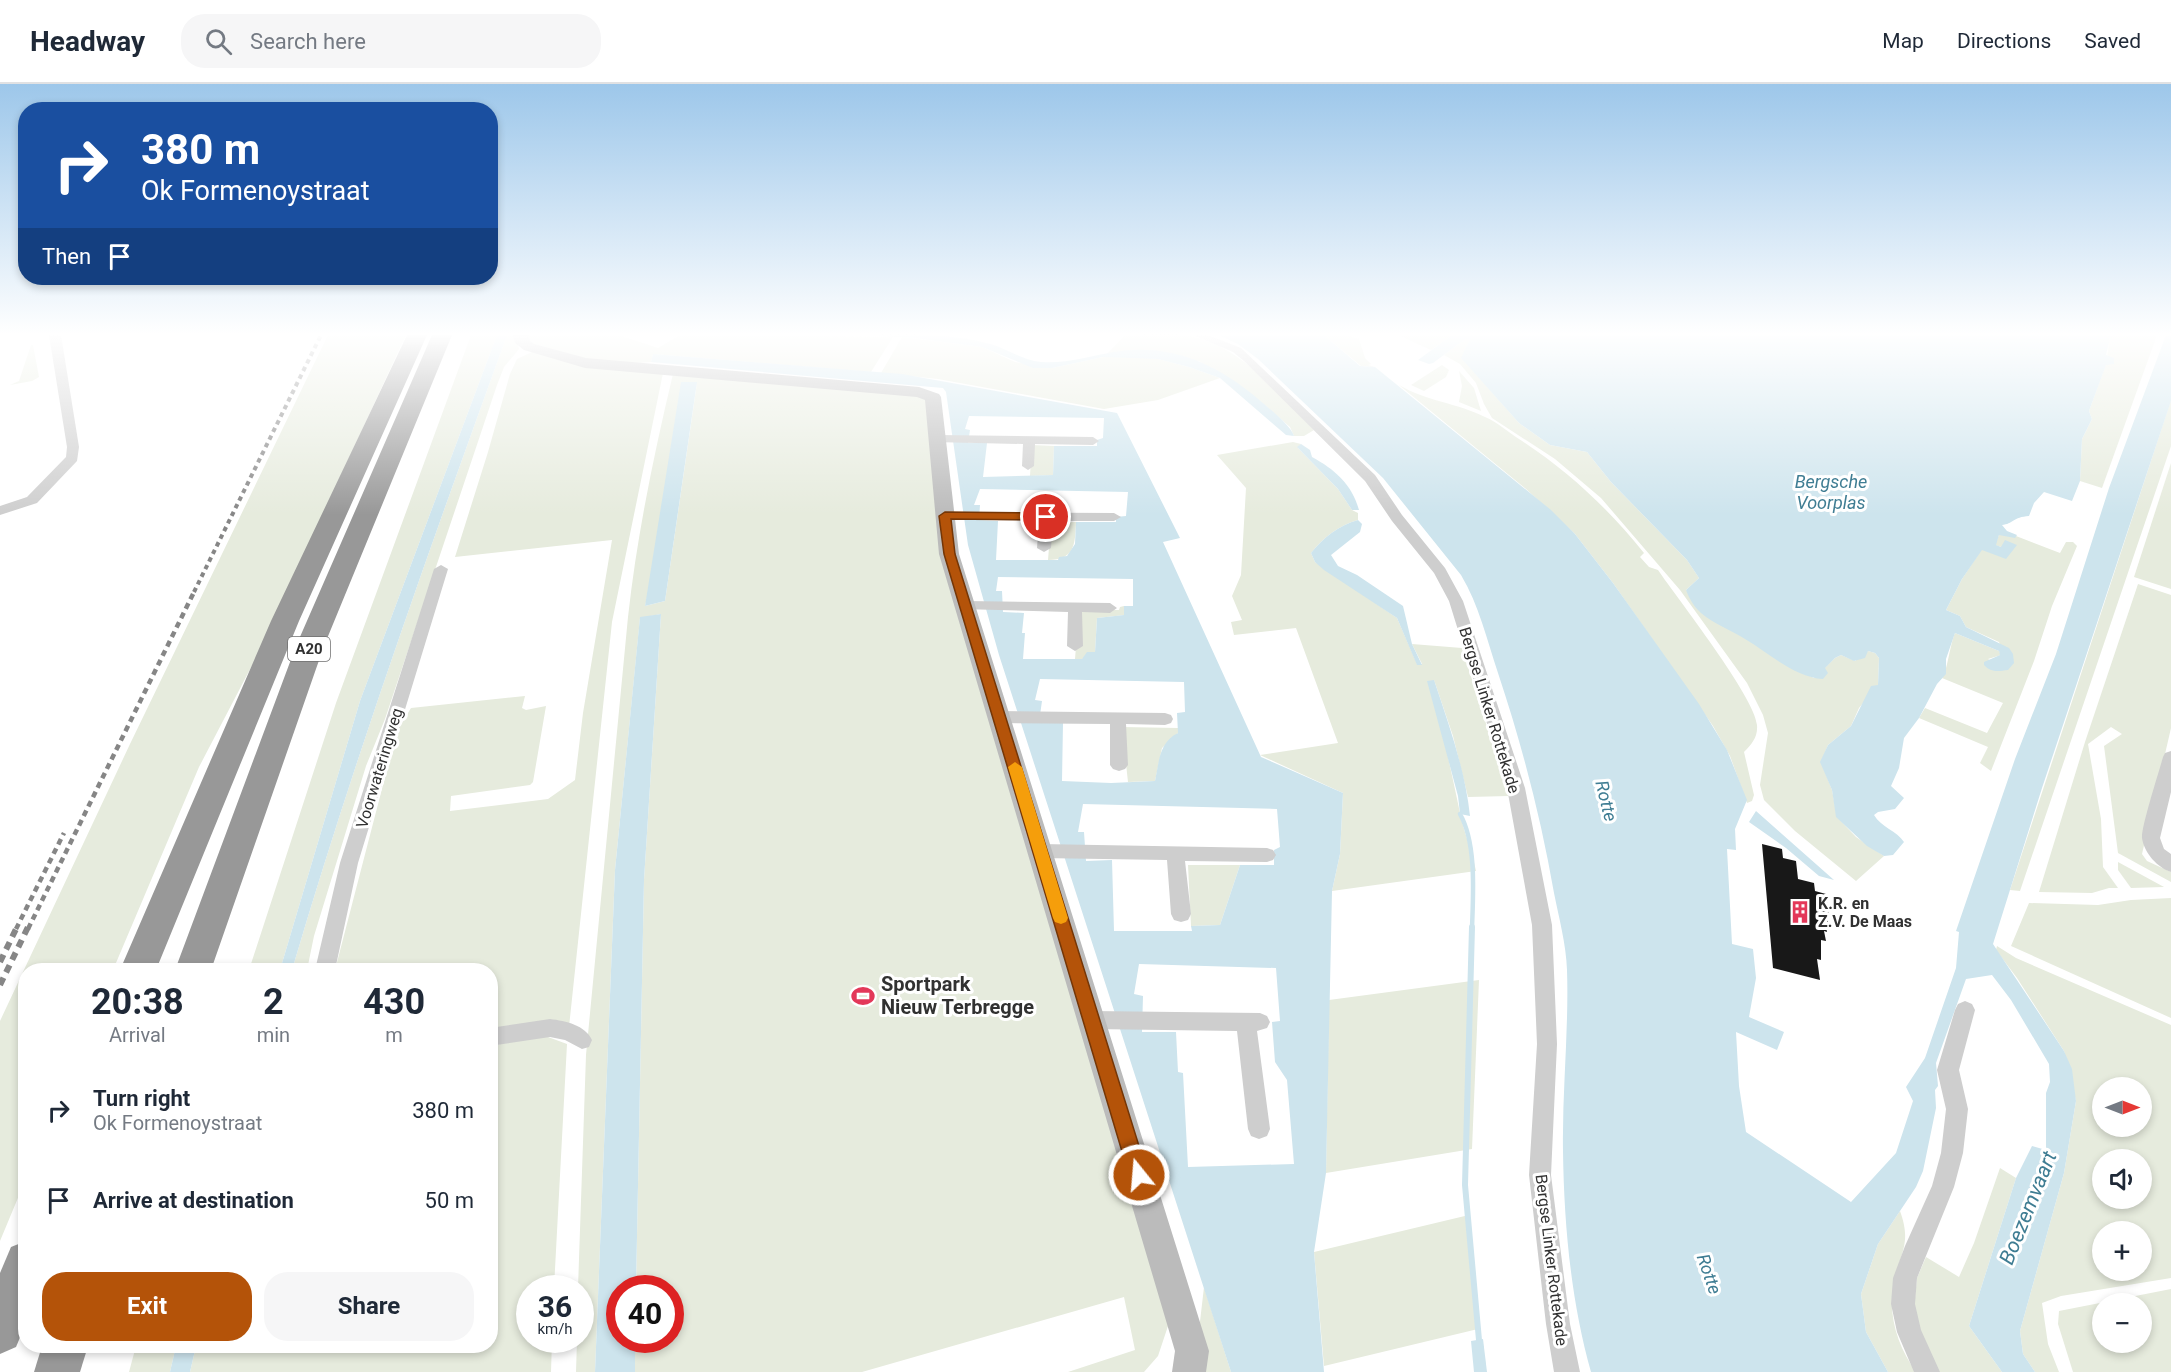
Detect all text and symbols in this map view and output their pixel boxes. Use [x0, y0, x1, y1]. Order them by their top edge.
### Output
search box [181, 14, 601, 68]
text: Headway [30, 25, 145, 58]
icon: search [202, 25, 235, 58]
text: Search here [250, 29, 366, 54]
text: Map [1882, 29, 1924, 53]
text: Directions [1957, 29, 2051, 53]
text: Saved [2084, 29, 2141, 53]
text: 380 m [141, 125, 260, 174]
icon: right [42, 126, 120, 204]
text: Ok Formenoystraat [141, 175, 370, 207]
icon: arrive [103, 240, 136, 273]
text: Then [42, 244, 91, 269]
water label: Bergsche Voorplas [1795, 471, 1867, 513]
pin [1020, 491, 1071, 542]
icon: arrive [1029, 500, 1062, 533]
street label: Bergse Linker Rottekade [1455, 625, 1524, 796]
road number: A20 [288, 637, 330, 661]
street label: Voorwateringweg [352, 706, 407, 831]
water label: Rotte [1591, 778, 1622, 824]
place label: K.R. en Z.V. De Maas [1818, 894, 1912, 931]
building icon: K.R. en Z.V. De Maas [1787, 899, 1813, 925]
place label: Sportpark Nieuw Terbregge [881, 972, 1034, 1019]
text: 20:38 [91, 981, 184, 1023]
text: 2 [263, 981, 284, 1023]
text: 430 [363, 981, 425, 1023]
sports icon: Sportpark Nieuw Terbregge [850, 983, 876, 1009]
text: Arrival [109, 1023, 166, 1047]
text: min [257, 1023, 290, 1047]
text: m [385, 1023, 403, 1047]
north arrow [2092, 1077, 2152, 1137]
map controls [2092, 1077, 2152, 1353]
text: Turn right [93, 1086, 190, 1111]
icon: right [42, 1094, 75, 1127]
text: 380 m [412, 1098, 474, 1123]
text: Ok Formenoystraat [93, 1111, 262, 1135]
position arrow [1107, 1143, 1171, 1207]
water label: Boezemvaart [1994, 1148, 2062, 1268]
button: sound [2092, 1149, 2152, 1209]
street label: Bergse Linker Rottekade [1532, 1173, 1571, 1347]
icon: arrive [42, 1184, 75, 1217]
text: Arrive at destination [93, 1188, 294, 1213]
text: 50 m [425, 1188, 474, 1213]
button: + [2092, 1221, 2152, 1281]
water label: Rotte [1693, 1251, 1726, 1297]
button: Exit [42, 1272, 252, 1341]
button: Share [264, 1272, 474, 1341]
speed limit sign: 40 [606, 1275, 684, 1353]
text: 36 [538, 1289, 572, 1324]
button: − [2092, 1293, 2152, 1353]
text: km/h [537, 1320, 573, 1338]

